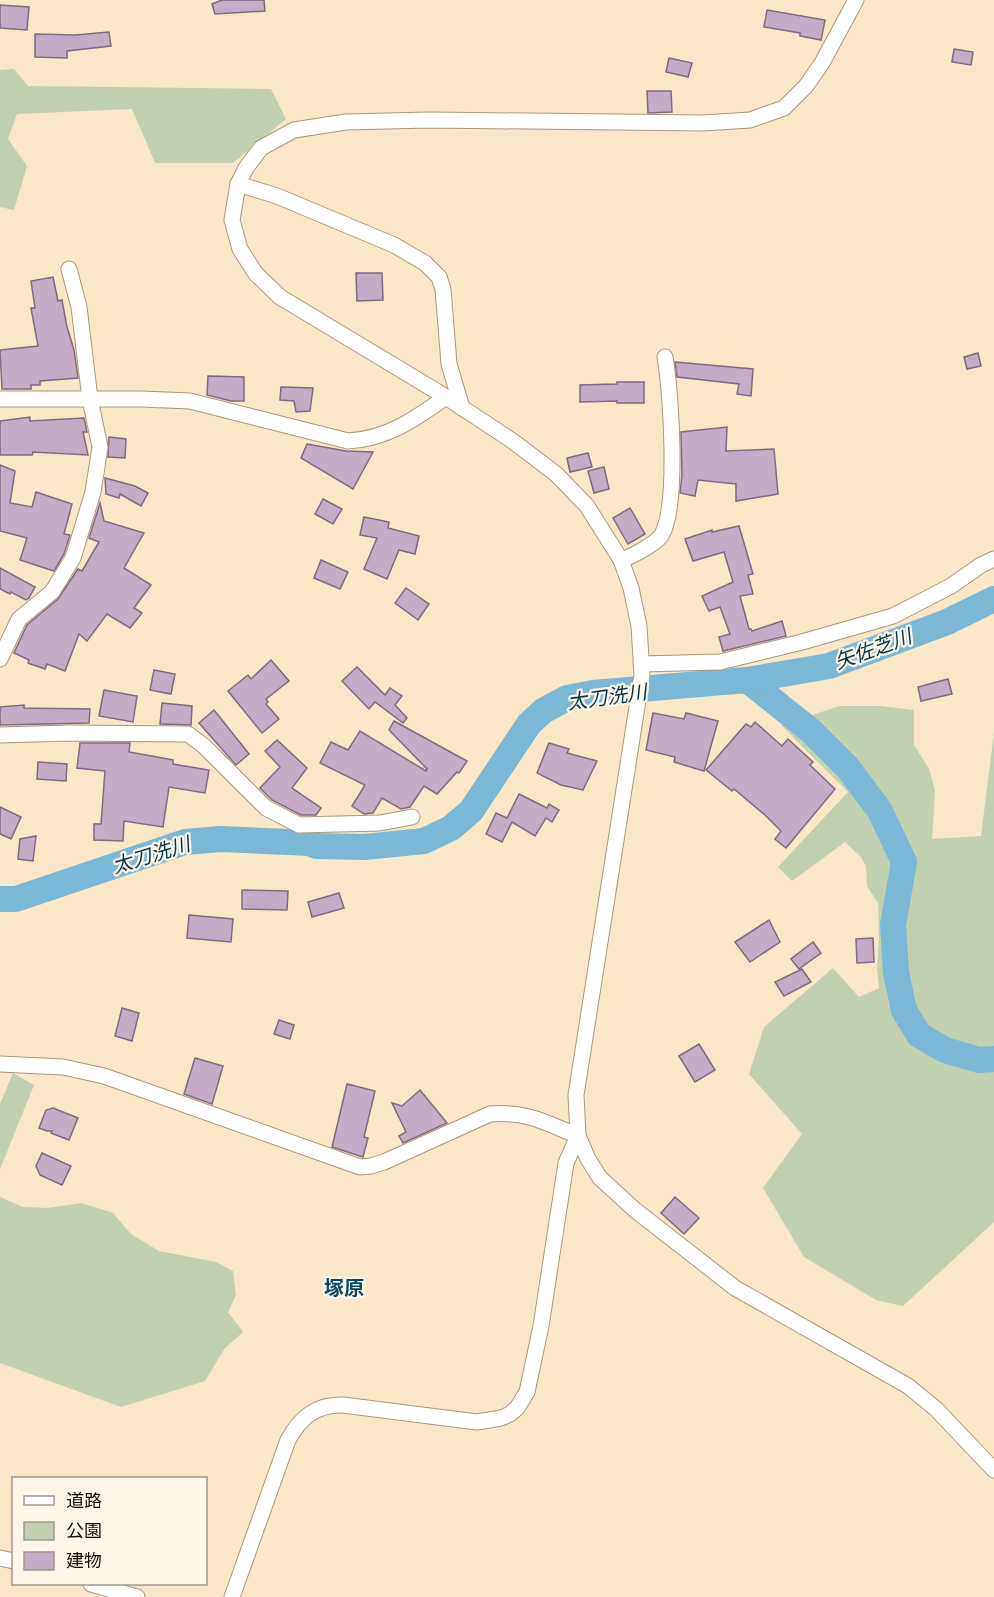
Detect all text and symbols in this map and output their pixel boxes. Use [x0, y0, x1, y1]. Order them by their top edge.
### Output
water label: 矢佐芝川 [831, 622, 917, 675]
water label: 太刀洗川 [566, 678, 650, 715]
water label: 太刀洗川 [109, 830, 195, 879]
district label: 塚原 [324, 1275, 364, 1301]
legend [12, 1477, 207, 1585]
text: 道路 [66, 1489, 102, 1513]
text: 公園 [66, 1519, 102, 1543]
text: 建物 [66, 1549, 102, 1573]

